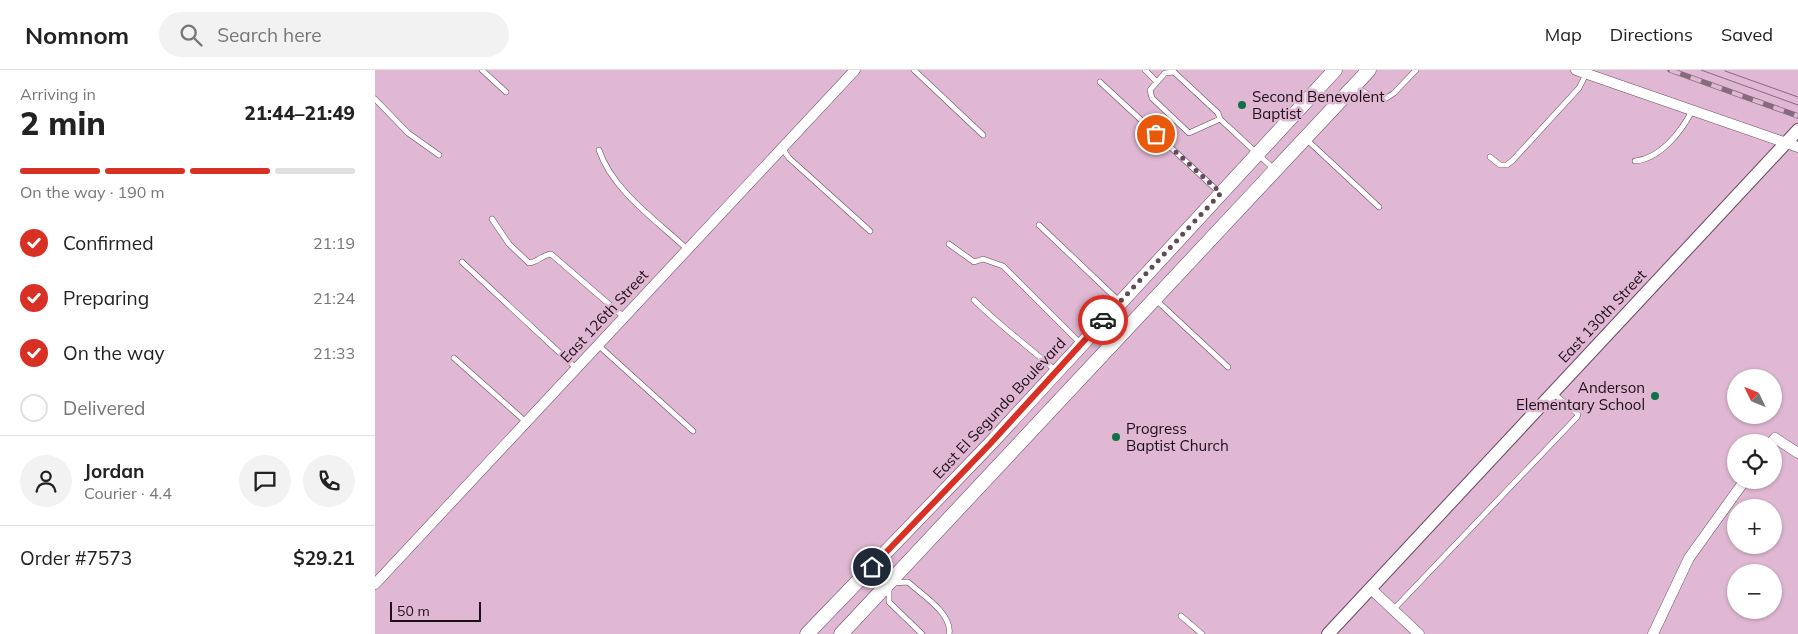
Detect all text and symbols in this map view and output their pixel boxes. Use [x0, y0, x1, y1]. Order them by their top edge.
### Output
search box [159, 12, 509, 57]
text: Nomnom [25, 20, 129, 50]
icon: search [177, 21, 205, 49]
text: Search here [217, 23, 322, 47]
text: Map [1545, 23, 1582, 46]
text: Directions [1610, 23, 1693, 46]
text: Saved [1721, 23, 1773, 46]
text: Arriving in [20, 84, 96, 104]
place label: Second Benevolent Baptist [1252, 87, 1384, 123]
marker: Second Benevolent Baptist [1236, 99, 1248, 111]
text: 21:44–21:49 [244, 101, 355, 125]
text: 2 min [20, 103, 106, 143]
pin [1135, 113, 1177, 155]
icon: bag [1142, 120, 1170, 148]
text: On the way · 190 m [20, 182, 165, 202]
icon: check [20, 229, 48, 257]
text: Confirmed [63, 231, 154, 255]
text: 21:19 [313, 233, 355, 253]
street label: East 126th Street [556, 265, 652, 367]
street label: East 130th Street [1554, 265, 1650, 367]
icon: check [20, 284, 48, 312]
text: Preparing [63, 286, 149, 310]
text: 21:24 [313, 288, 355, 308]
courier [1078, 295, 1128, 345]
icon: car [1089, 306, 1117, 334]
street label: East El Segundo Boulevard [929, 333, 1069, 483]
icon: check [20, 339, 48, 367]
text: On the way [63, 341, 165, 365]
text: 21:33 [313, 343, 355, 363]
north arrow [1727, 369, 1783, 424]
map controls [1727, 369, 1782, 619]
place label: Anderson Elementary School [1516, 378, 1645, 414]
marker: Anderson Elementary School [1649, 390, 1661, 402]
text: Delivered [63, 396, 145, 420]
place label: Progress Baptist Church [1126, 419, 1229, 455]
marker: Progress Baptist Church [1110, 431, 1122, 443]
button: locate [1727, 434, 1782, 489]
button: person [20, 455, 72, 507]
button: chat [239, 455, 291, 507]
button: phone [303, 455, 355, 507]
text: Jordan [84, 459, 144, 483]
text: Courier · 4.4 [84, 483, 172, 503]
button: + [1727, 499, 1782, 554]
text: Order #7573 [20, 546, 132, 570]
text: $29.21 [293, 546, 355, 570]
pin [851, 546, 893, 588]
icon: home [858, 553, 886, 581]
button: − [1727, 564, 1782, 619]
scale bar [390, 599, 481, 622]
text: 50 m [397, 602, 430, 620]

